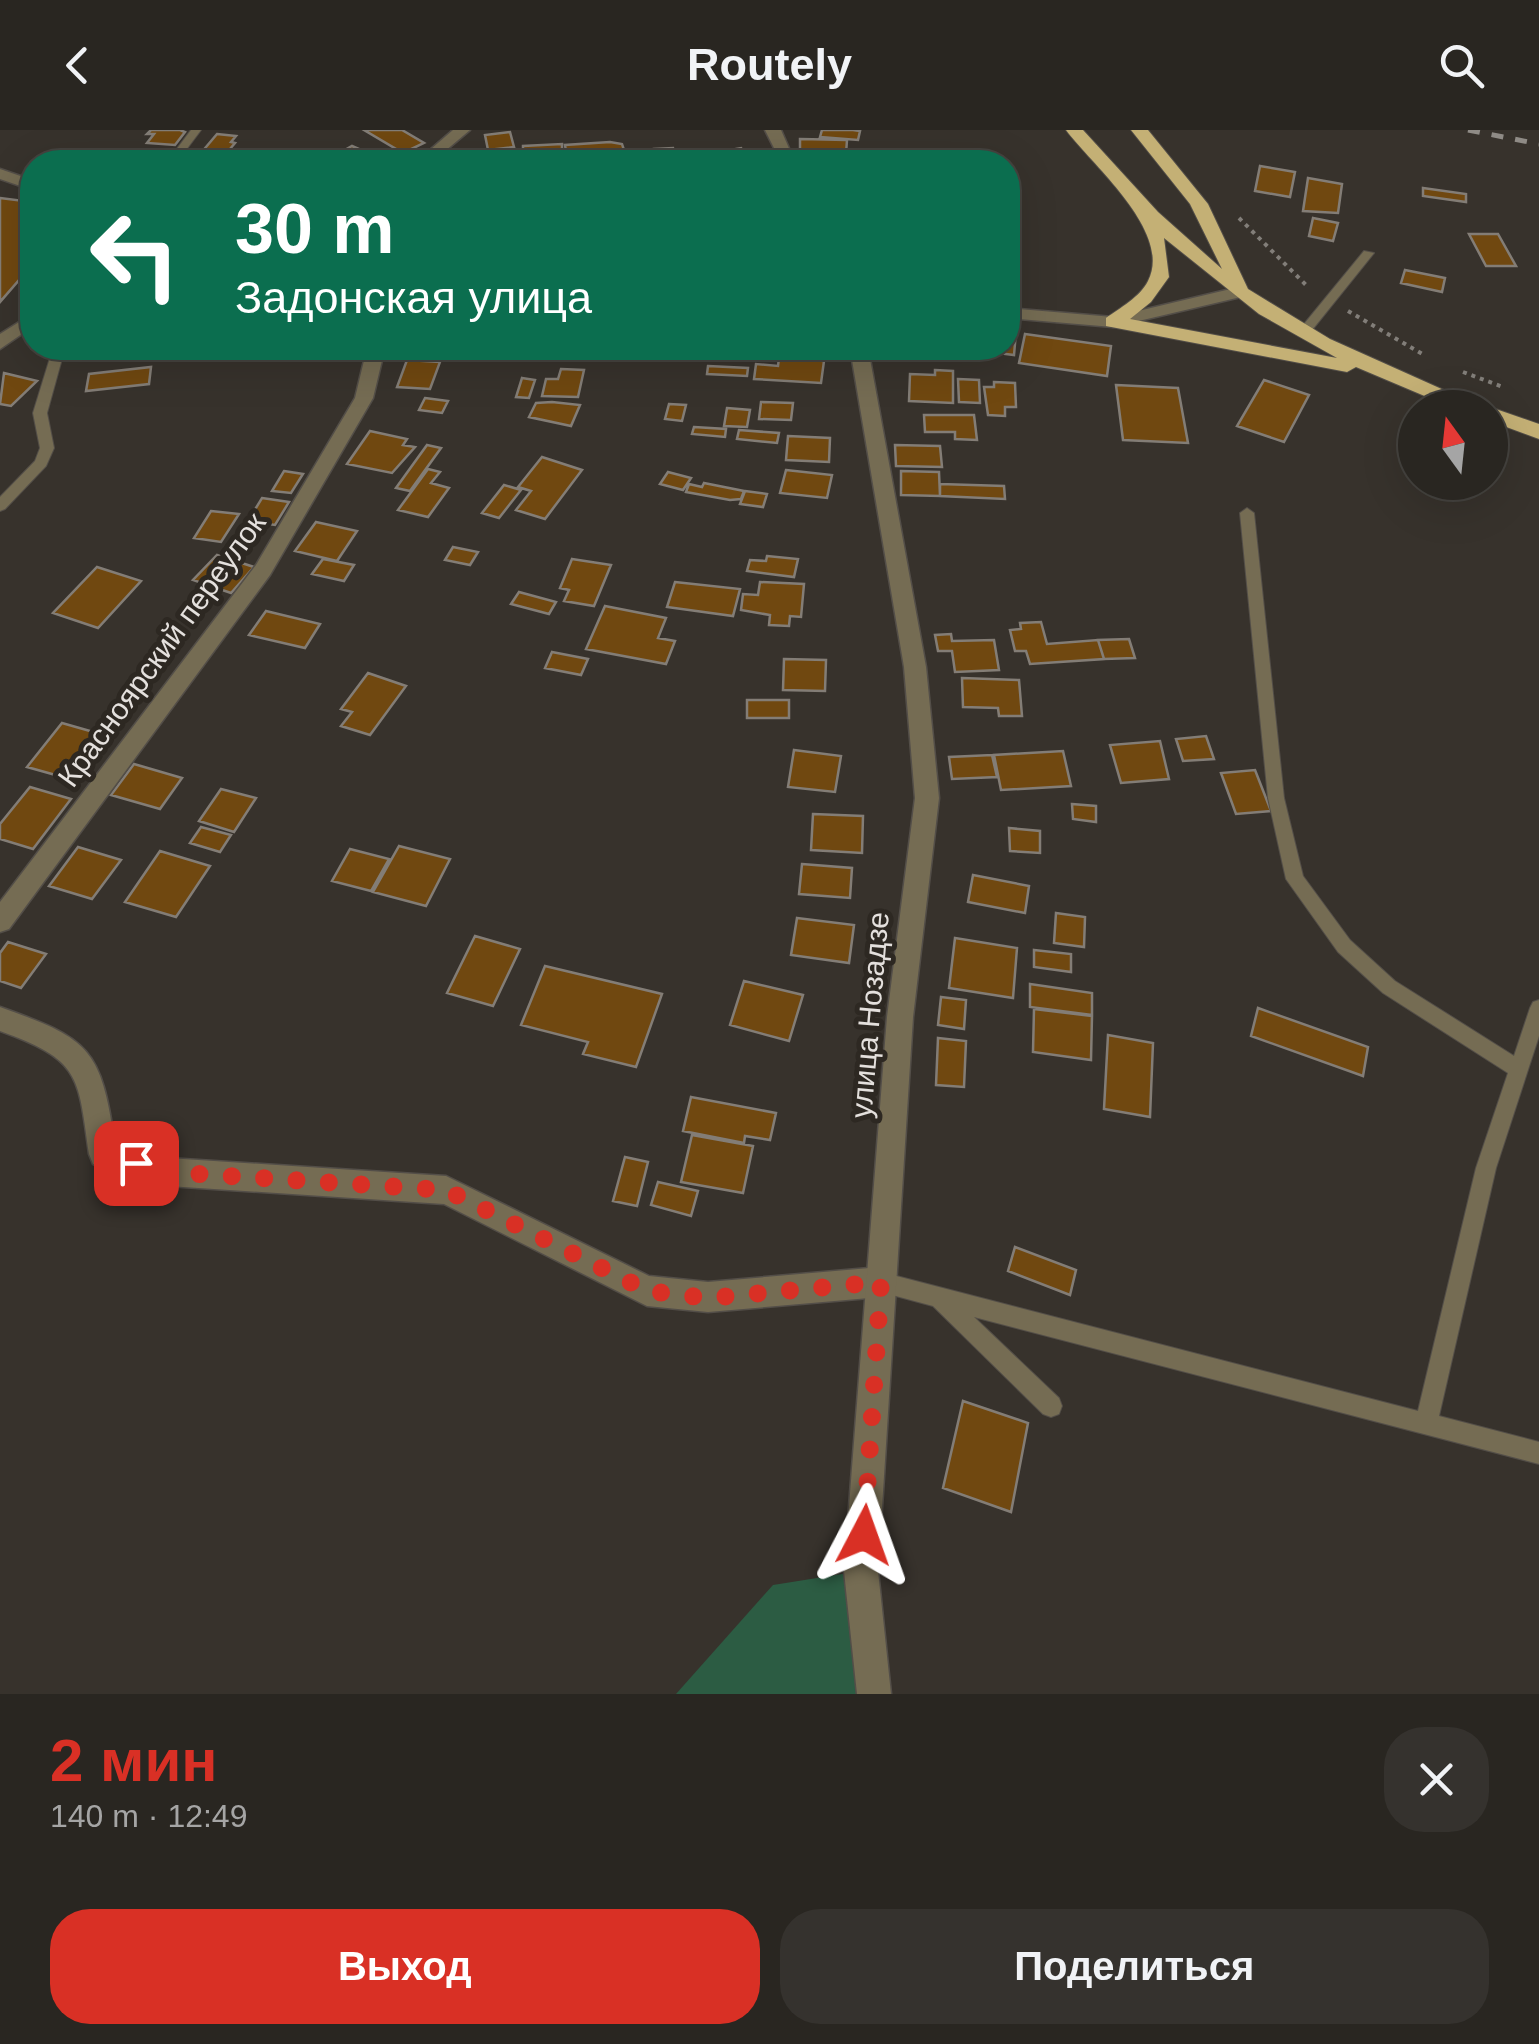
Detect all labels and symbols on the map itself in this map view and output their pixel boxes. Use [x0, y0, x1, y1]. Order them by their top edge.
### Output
north arrow [1398, 390, 1508, 500]
street label: Красноярский переулок [51, 506, 272, 793]
street label: улица Нозадзе [844, 910, 895, 1119]
pin [94, 1121, 179, 1206]
position arrow [812, 1483, 916, 1587]

